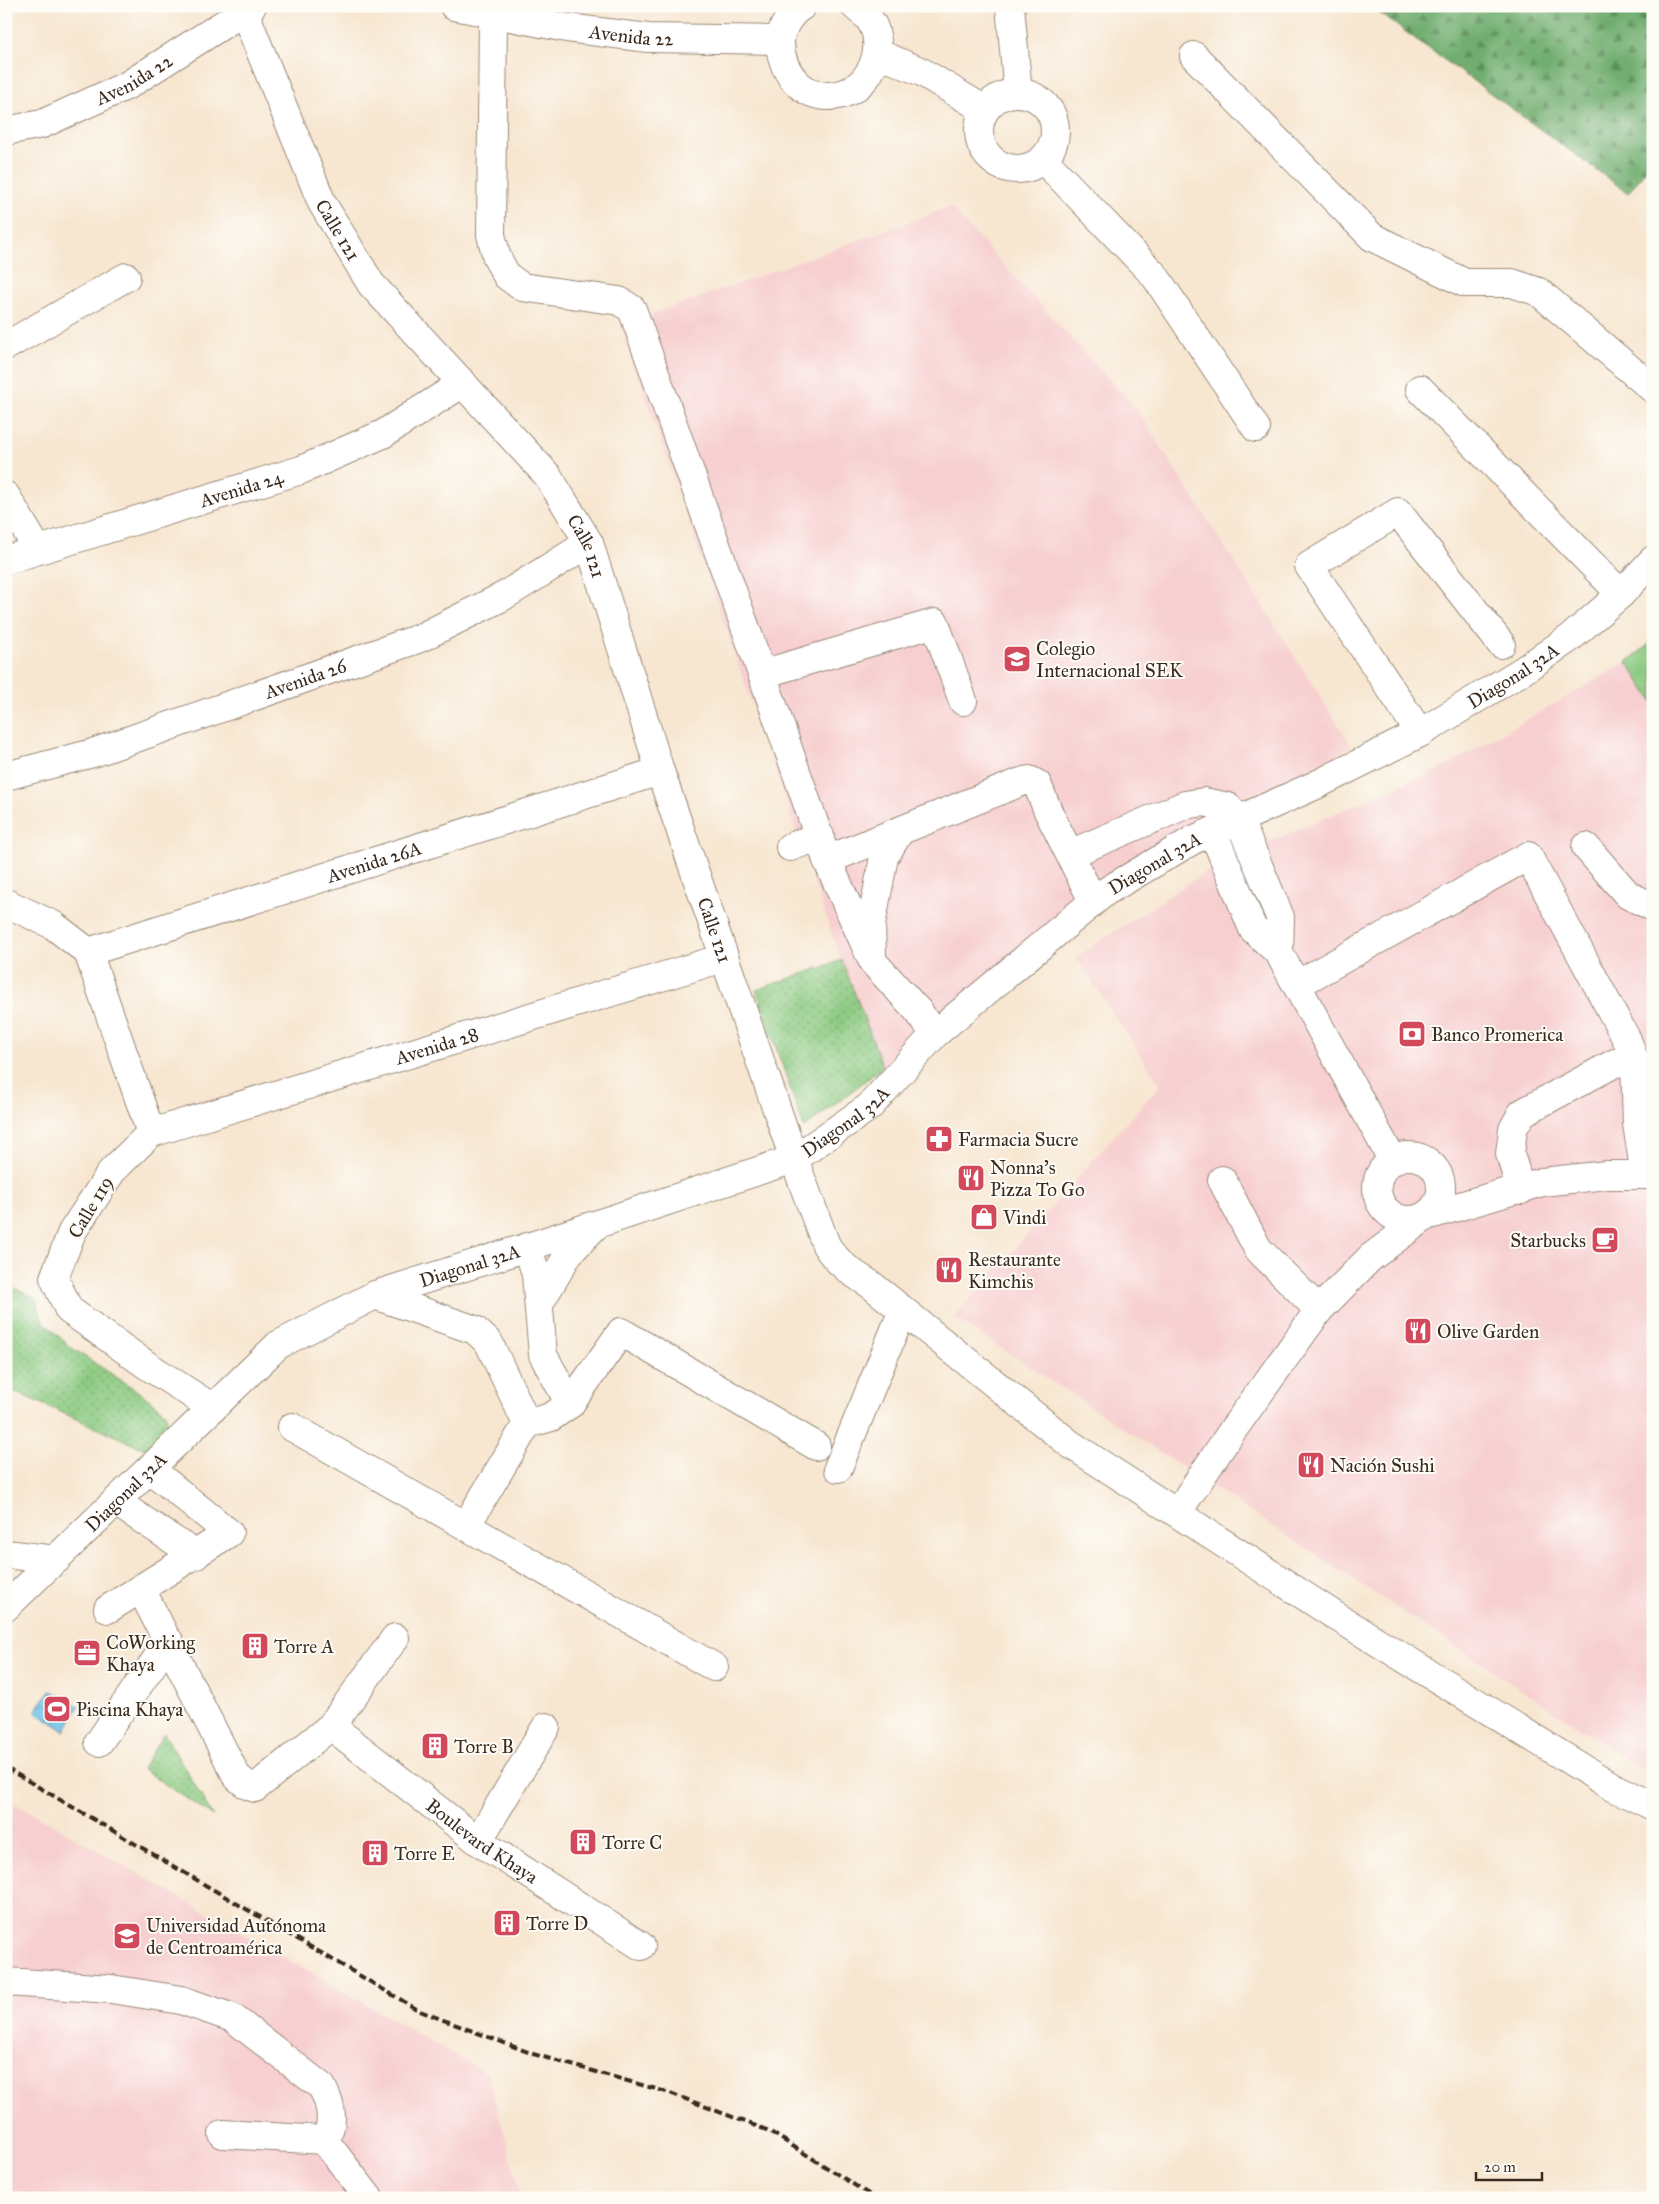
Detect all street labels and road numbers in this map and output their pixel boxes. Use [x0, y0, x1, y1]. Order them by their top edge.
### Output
street label: Avenida 22 [587, 20, 674, 50]
street label: Avenida 22 [91, 48, 177, 111]
street label: Calle 121 [310, 195, 365, 265]
street label: Avenida 24 [196, 465, 286, 513]
street label: Calle 121 [562, 510, 610, 581]
street label: Diagonal 32A [1463, 638, 1564, 714]
street label: Avenida 26 [261, 653, 351, 704]
street label: Diagonal 32A [1104, 827, 1205, 900]
street label: Avenida 26A [323, 836, 424, 888]
street label: Calle 121 [693, 894, 736, 966]
street label: Avenida 28 [392, 1023, 481, 1070]
street label: Diagonal 32A [797, 1081, 894, 1162]
street label: Calle 119 [63, 1172, 118, 1242]
street label: Diagonal 32A [417, 1239, 523, 1292]
street label: Diagonal 32A [80, 1448, 172, 1537]
street label: Boulevard Khaya [421, 1794, 543, 1889]

